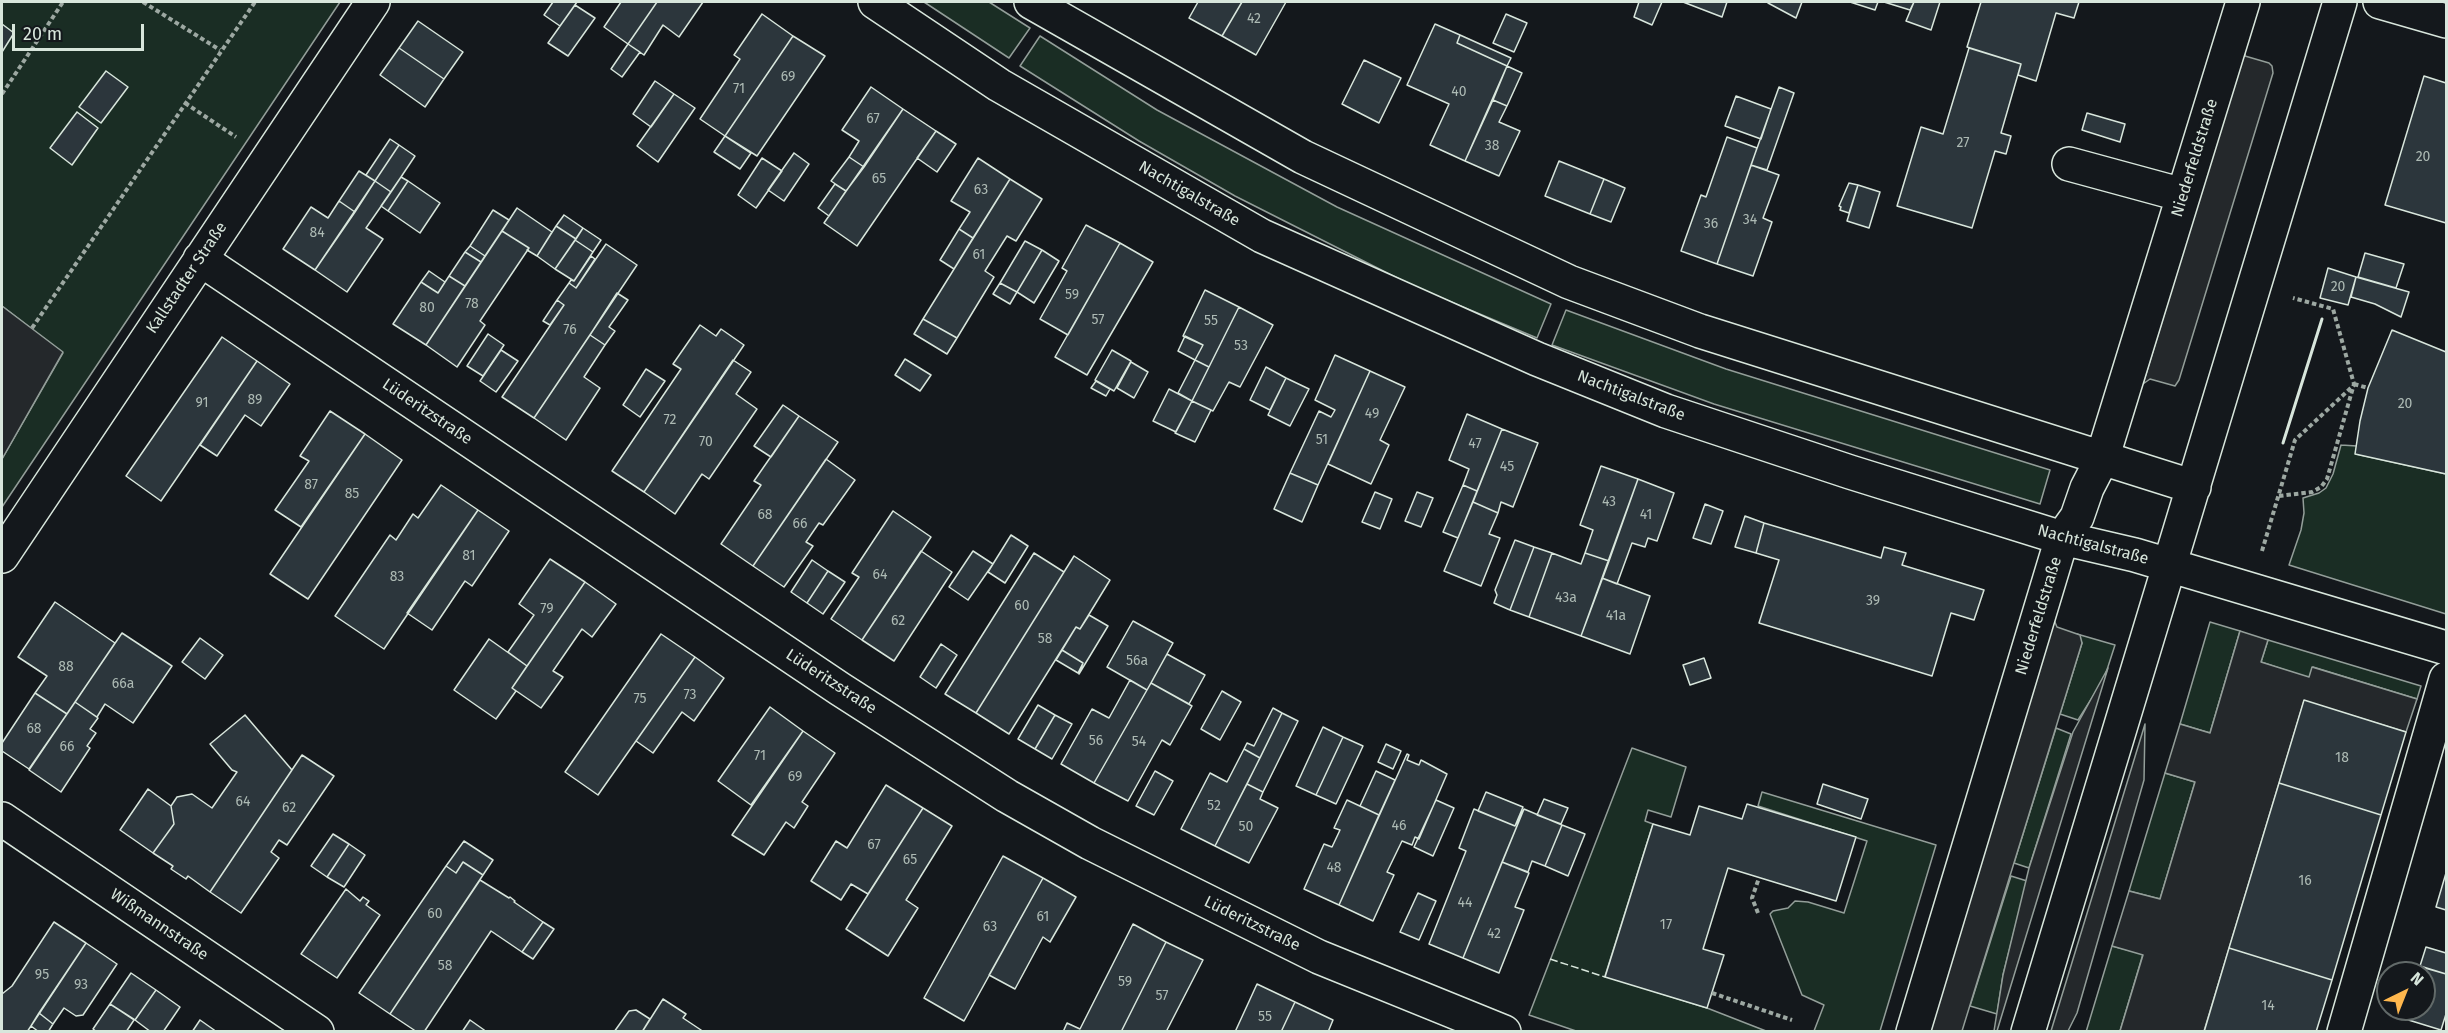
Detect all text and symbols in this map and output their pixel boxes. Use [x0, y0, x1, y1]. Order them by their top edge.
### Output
house number: 42 [1247, 11, 1261, 27]
scale bar [15, 12, 147, 50]
text: 20 m [23, 23, 62, 45]
house number: 69 [781, 69, 795, 85]
house number: 71 [733, 81, 745, 97]
house number: 40 [1451, 84, 1467, 100]
street label: Niederfeldstraße [2168, 97, 2222, 219]
house number: 67 [866, 111, 880, 127]
house number: 27 [1956, 135, 1970, 151]
house number: 38 [1485, 138, 1499, 154]
house number: 20 [2416, 149, 2430, 165]
street label: Nachtigalstraße [1135, 157, 1243, 231]
house number: 65 [872, 171, 886, 187]
house number: 63 [974, 182, 988, 198]
house number: 34 [1743, 212, 1757, 228]
house number: 36 [1704, 216, 1718, 232]
street label: Kallstadter Straße [143, 219, 231, 337]
house number: 84 [309, 225, 325, 241]
house number: 61 [973, 247, 985, 263]
house number: 20 [2331, 279, 2345, 295]
house number: 59 [1065, 287, 1079, 303]
house number: 78 [465, 296, 479, 312]
house number: 80 [419, 300, 435, 316]
house number: 57 [1092, 312, 1104, 328]
house number: 55 [1204, 313, 1218, 329]
house number: 76 [563, 322, 577, 338]
house number: 53 [1234, 338, 1248, 354]
street label: Nachtigalstraße [1574, 367, 1688, 425]
street label: Lüderitzstraße [378, 375, 476, 449]
house number: 89 [248, 392, 262, 408]
house number: 91 [195, 395, 209, 411]
house number: 20 [2398, 396, 2412, 412]
house number: 49 [1365, 406, 1379, 422]
house number: 72 [664, 412, 676, 428]
house number: 51 [1316, 432, 1328, 448]
house number: 70 [699, 434, 713, 450]
house number: 47 [1468, 436, 1482, 452]
house number: 45 [1500, 459, 1514, 475]
house number: 87 [304, 477, 318, 493]
house number: 85 [345, 486, 359, 502]
house number: 43 [1602, 494, 1616, 510]
house number: 68 [757, 507, 773, 523]
house number: 41 [1640, 507, 1652, 523]
house number: 66 [793, 516, 807, 532]
street label: Nachtigalstraße [2035, 521, 2151, 569]
house number: 81 [462, 548, 476, 564]
street label: Niederfeldstraße [2012, 555, 2066, 677]
house number: 64 [873, 567, 887, 583]
house number: 83 [390, 569, 404, 585]
house number: 43a [1555, 590, 1577, 606]
house number: 39 [1866, 593, 1880, 609]
house number: 60 [1014, 598, 1030, 614]
house number: 79 [540, 601, 554, 617]
house number: 41a [1606, 608, 1626, 624]
house number: 62 [891, 613, 905, 629]
house number: 58 [1038, 631, 1052, 647]
street label: Lüderitzstraße [782, 646, 880, 718]
house number: 56a [1126, 653, 1148, 669]
house number: 88 [58, 659, 74, 675]
house number: 66a [112, 676, 134, 692]
house number: 73 [683, 687, 697, 703]
house number: 75 [633, 691, 647, 707]
house number: 68 [26, 721, 42, 737]
house number: 56 [1089, 733, 1103, 749]
house number: 54 [1132, 734, 1146, 750]
house number: 66 [60, 739, 74, 755]
house number: 71 [754, 748, 766, 764]
house number: 18 [2335, 750, 2349, 766]
house number: 69 [788, 769, 802, 785]
house number: 64 [236, 794, 250, 810]
house number: 52 [1207, 798, 1221, 814]
house number: 62 [282, 800, 296, 816]
house number: 46 [1392, 818, 1406, 834]
house number: 50 [1239, 819, 1253, 835]
house number: 67 [867, 837, 881, 853]
house number: 65 [903, 852, 917, 868]
house number: 48 [1326, 860, 1342, 876]
house number: 16 [2298, 873, 2312, 889]
street label: Wißmannstraße [106, 885, 212, 965]
street label: Lüderitzstraße [1201, 892, 1303, 956]
house number: 44 [1458, 895, 1472, 911]
house number: 60 [427, 906, 443, 922]
house number: 61 [1037, 909, 1049, 925]
house number: 17 [1660, 917, 1672, 933]
house number: 63 [983, 919, 997, 935]
house number: 42 [1487, 926, 1501, 942]
house number: 58 [438, 958, 452, 974]
north arrow [2376, 961, 2436, 1021]
house number: 95 [35, 967, 49, 983]
text: N [2407, 968, 2428, 989]
house number: 59 [1118, 974, 1132, 990]
house number: 93 [74, 977, 88, 993]
house number: 57 [1156, 988, 1168, 1004]
house number: 14 [2261, 998, 2275, 1014]
house number: 55 [1258, 1009, 1272, 1025]

